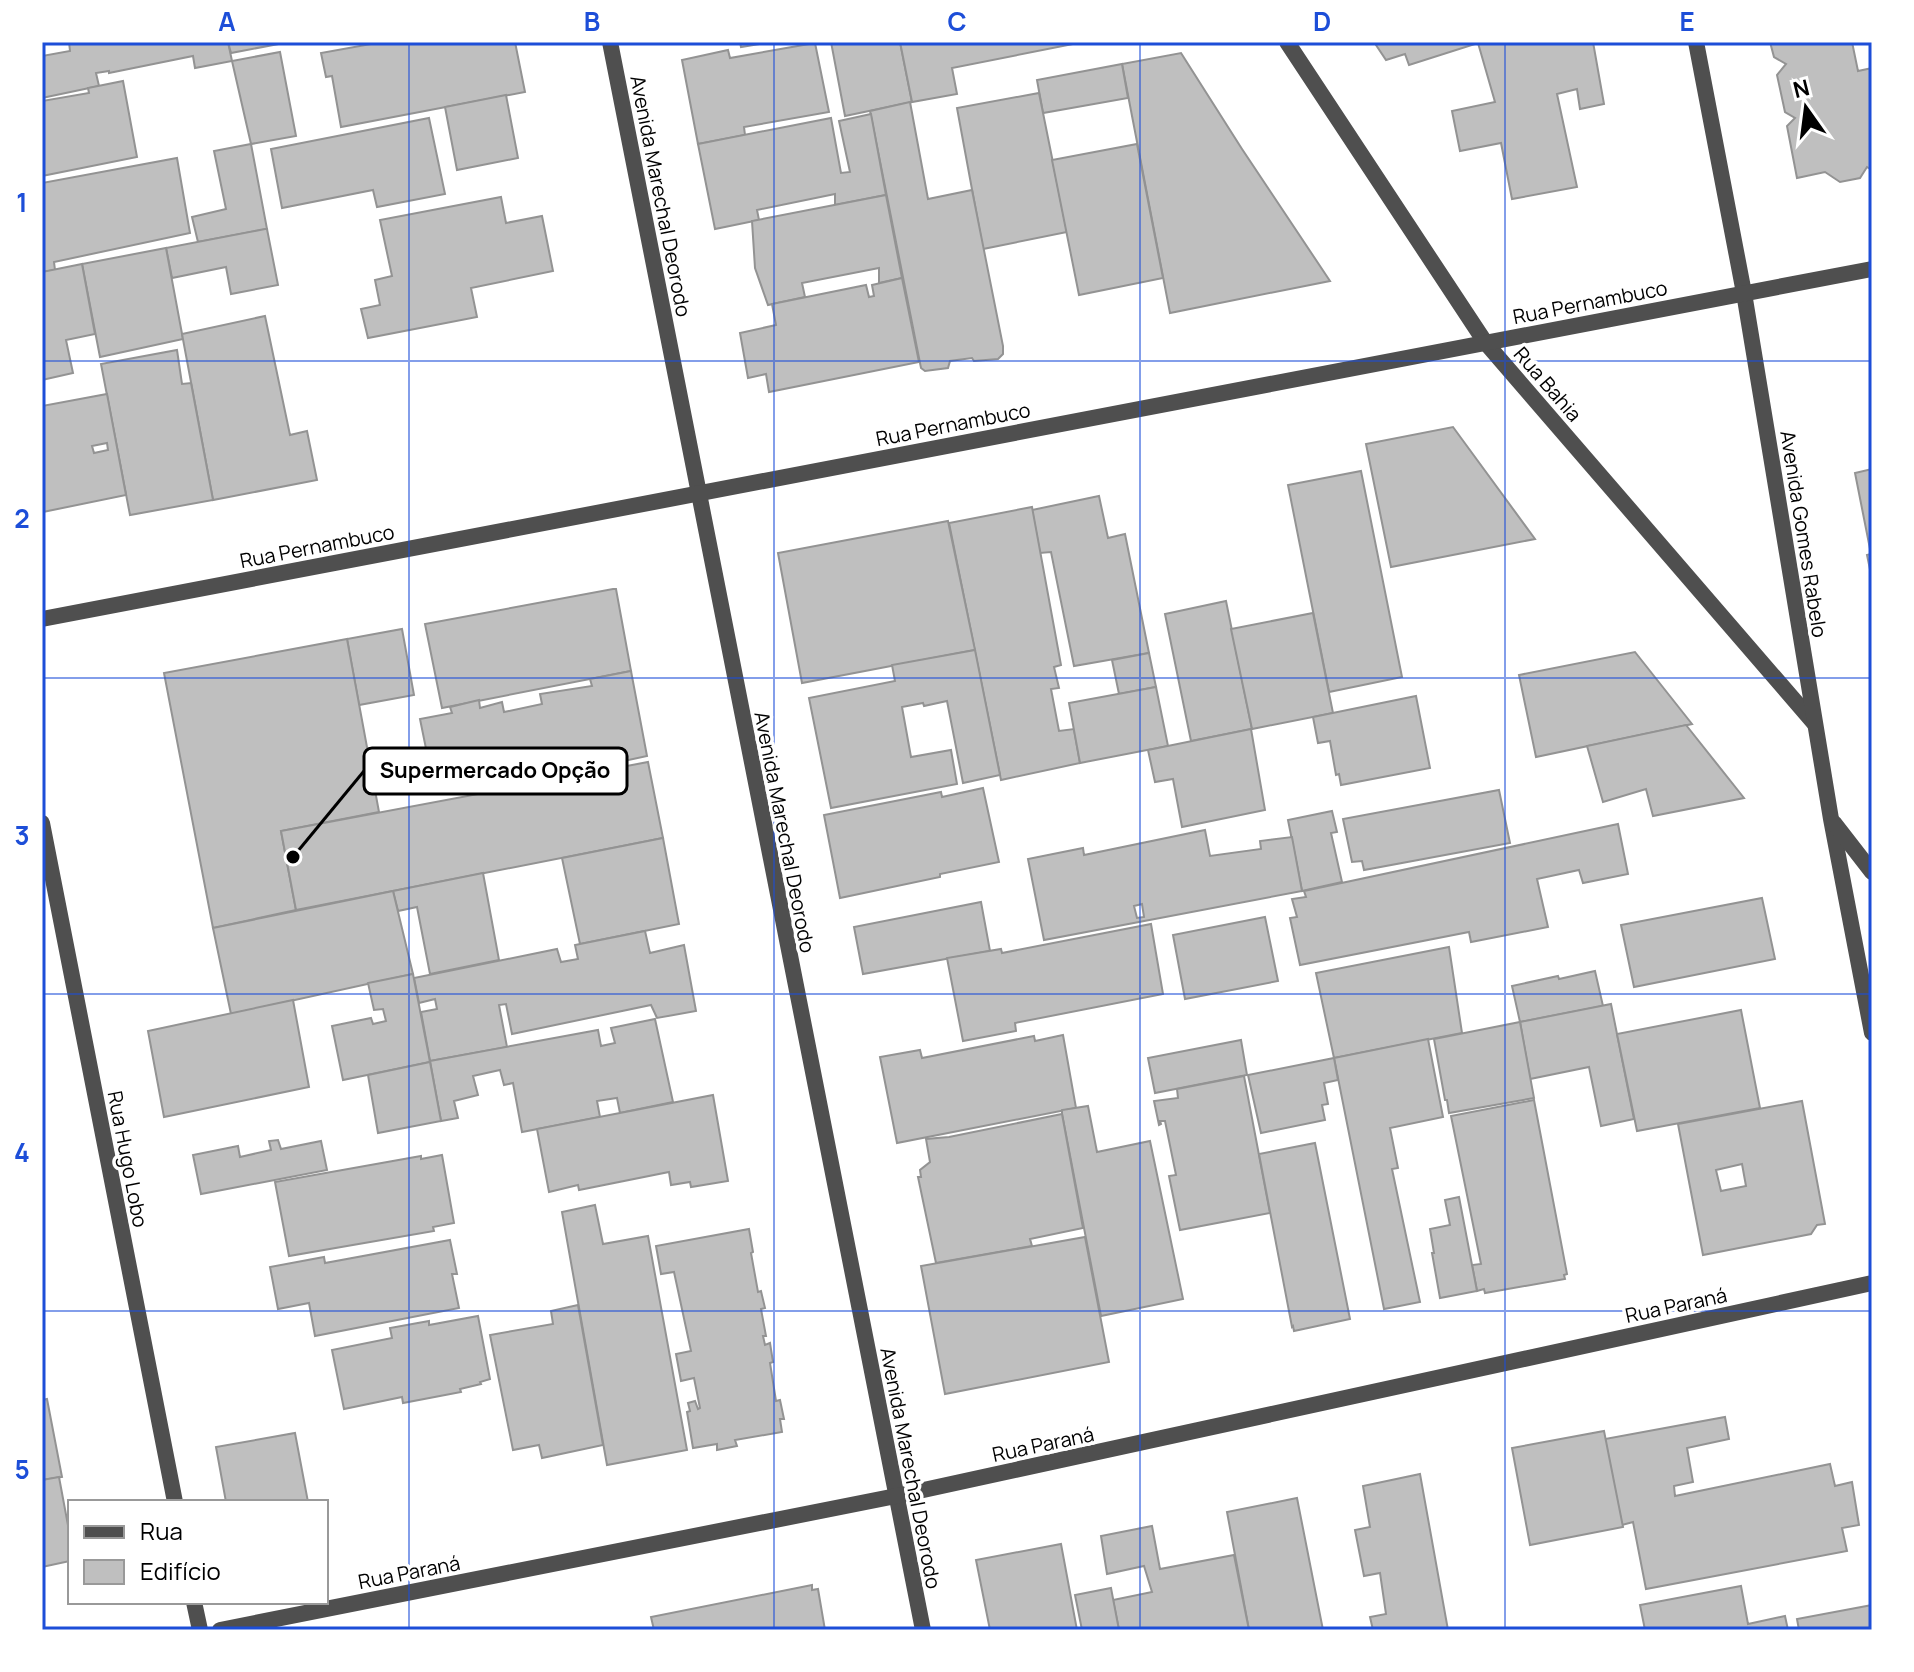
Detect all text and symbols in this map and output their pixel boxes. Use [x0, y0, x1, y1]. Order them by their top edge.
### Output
text: A [218, 3, 236, 39]
text: B [584, 3, 600, 39]
text: C [947, 3, 967, 39]
text: D [1313, 3, 1331, 39]
text: E [1679, 3, 1695, 39]
north arrow [1766, 68, 1846, 148]
text: N [1790, 72, 1812, 105]
street label: Avenida Marechal Deorodo [624, 73, 698, 319]
text: 1 [16, 184, 28, 220]
street label: Rua Pernambuco [1510, 274, 1670, 330]
street label: Rua Bahia [1508, 341, 1588, 427]
street label: Rua Pernambuco [873, 396, 1033, 452]
street label: Avenida Gomes Rabelo [1774, 429, 1834, 640]
text: 2 [14, 500, 30, 536]
street label: Rua Pernambuco [237, 518, 397, 574]
street label: Avenida Marechal Deorodo [748, 709, 822, 955]
callout: Supermercado Opção [364, 748, 627, 794]
text: Supermercado Opção [380, 755, 610, 785]
text: 3 [14, 817, 30, 853]
street label: Rua Hugo Lobo [102, 1088, 155, 1230]
text: 4 [14, 1134, 30, 1170]
street label: Rua Paraná [1623, 1281, 1729, 1329]
street label: Avenida Marechal Deorodo [874, 1345, 948, 1591]
street label: Rua Paraná [990, 1420, 1096, 1468]
text: 5 [14, 1451, 30, 1487]
legend [68, 1500, 328, 1604]
text: Rua [140, 1514, 183, 1547]
street label: Rua Paraná [356, 1549, 462, 1595]
text: Edifício [140, 1554, 221, 1587]

